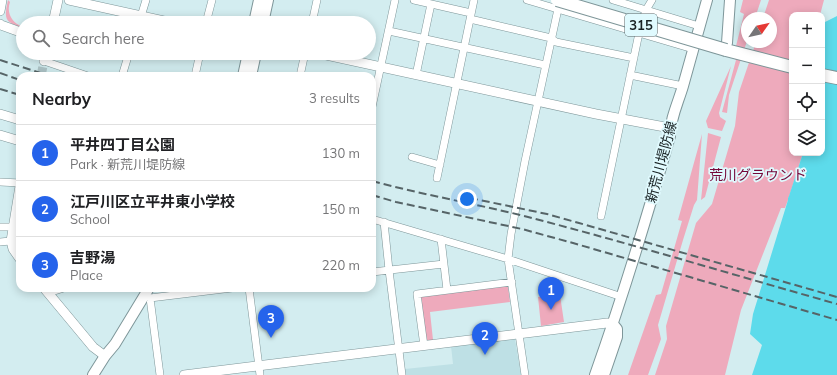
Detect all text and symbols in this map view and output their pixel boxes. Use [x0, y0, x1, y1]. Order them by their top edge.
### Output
north arrow [741, 12, 777, 48]
map controls [789, 12, 825, 156]
button: + [789, 12, 825, 48]
road number: 315 [625, 14, 657, 36]
search box [16, 16, 376, 60]
icon: search [30, 27, 52, 49]
text: Search here [62, 29, 144, 48]
button: − [789, 48, 825, 84]
button: locate [789, 84, 825, 120]
text: Nearby [32, 88, 91, 109]
text: 3 results [309, 90, 360, 106]
street label: 新荒川堤防線 [641, 119, 681, 205]
button: layers [789, 120, 825, 156]
text: 平井四丁目公園 [70, 135, 175, 154]
text: 1 [41, 145, 49, 161]
text: 130 m [322, 145, 360, 161]
text: Park · 新荒川堤防線 [70, 156, 185, 172]
park label: 荒川グラウンド [709, 166, 807, 184]
your location [457, 189, 477, 209]
text: 江戸川区立平井東小学校 [70, 192, 235, 211]
text: 2 [41, 201, 49, 217]
text: 150 m [322, 201, 360, 217]
text: School [70, 211, 110, 227]
text: 吉野湯 [70, 248, 115, 267]
text: 3 [41, 257, 49, 273]
text: 220 m [322, 257, 360, 273]
text: Place [70, 267, 103, 283]
pin: 1 [538, 277, 564, 310]
pin: 3 [258, 305, 284, 338]
pin: 2 [472, 322, 498, 355]

